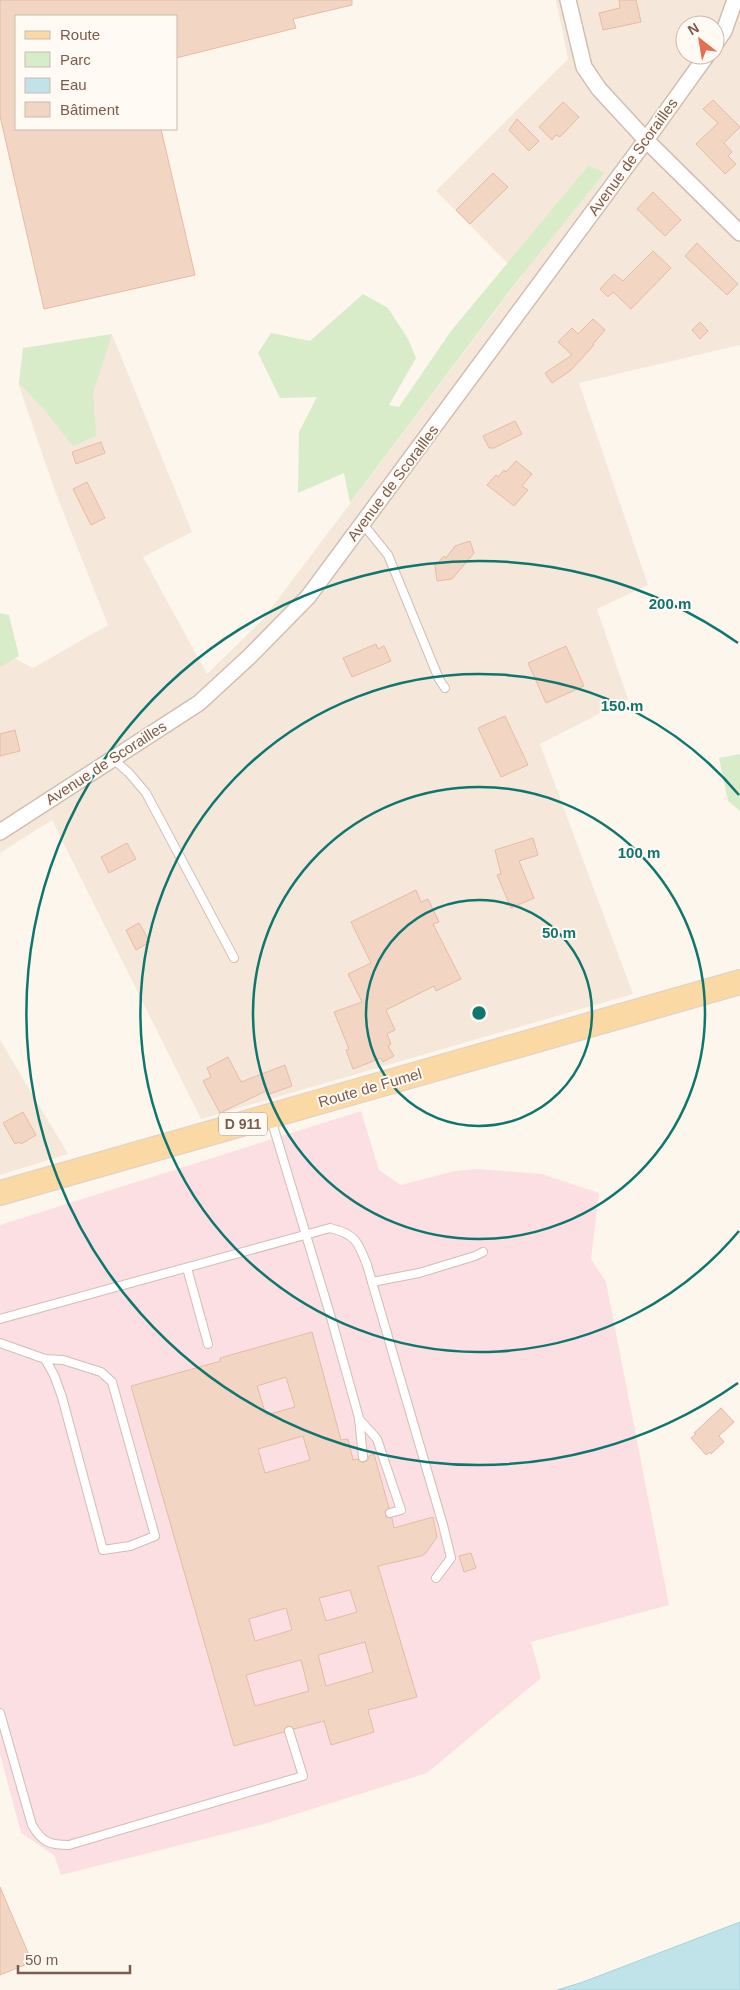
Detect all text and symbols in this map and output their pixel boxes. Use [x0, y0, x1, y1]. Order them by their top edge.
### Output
legend [15, 15, 178, 130]
north arrow [675, 15, 725, 65]
text: N [685, 19, 702, 38]
text: Route [60, 26, 100, 43]
text: Parc [60, 51, 91, 68]
text: Eau [60, 76, 87, 93]
street label: Avenue de Scorailles [584, 95, 681, 219]
text: Bâtiment [60, 101, 120, 118]
street label: Avenue de Scorailles [343, 421, 442, 544]
text: 200 m [649, 595, 691, 612]
text: 150 m [601, 697, 643, 714]
street label: Avenue de Scorailles [42, 717, 169, 808]
text: 100 m [618, 844, 660, 861]
text: 50 m [542, 924, 576, 941]
centre of rings [470, 1004, 488, 1022]
street label: Route de Fumel [316, 1065, 424, 1110]
road number: D 911 [219, 1112, 267, 1136]
scale bar [18, 1942, 130, 1974]
text: 50 m [25, 1951, 58, 1968]

